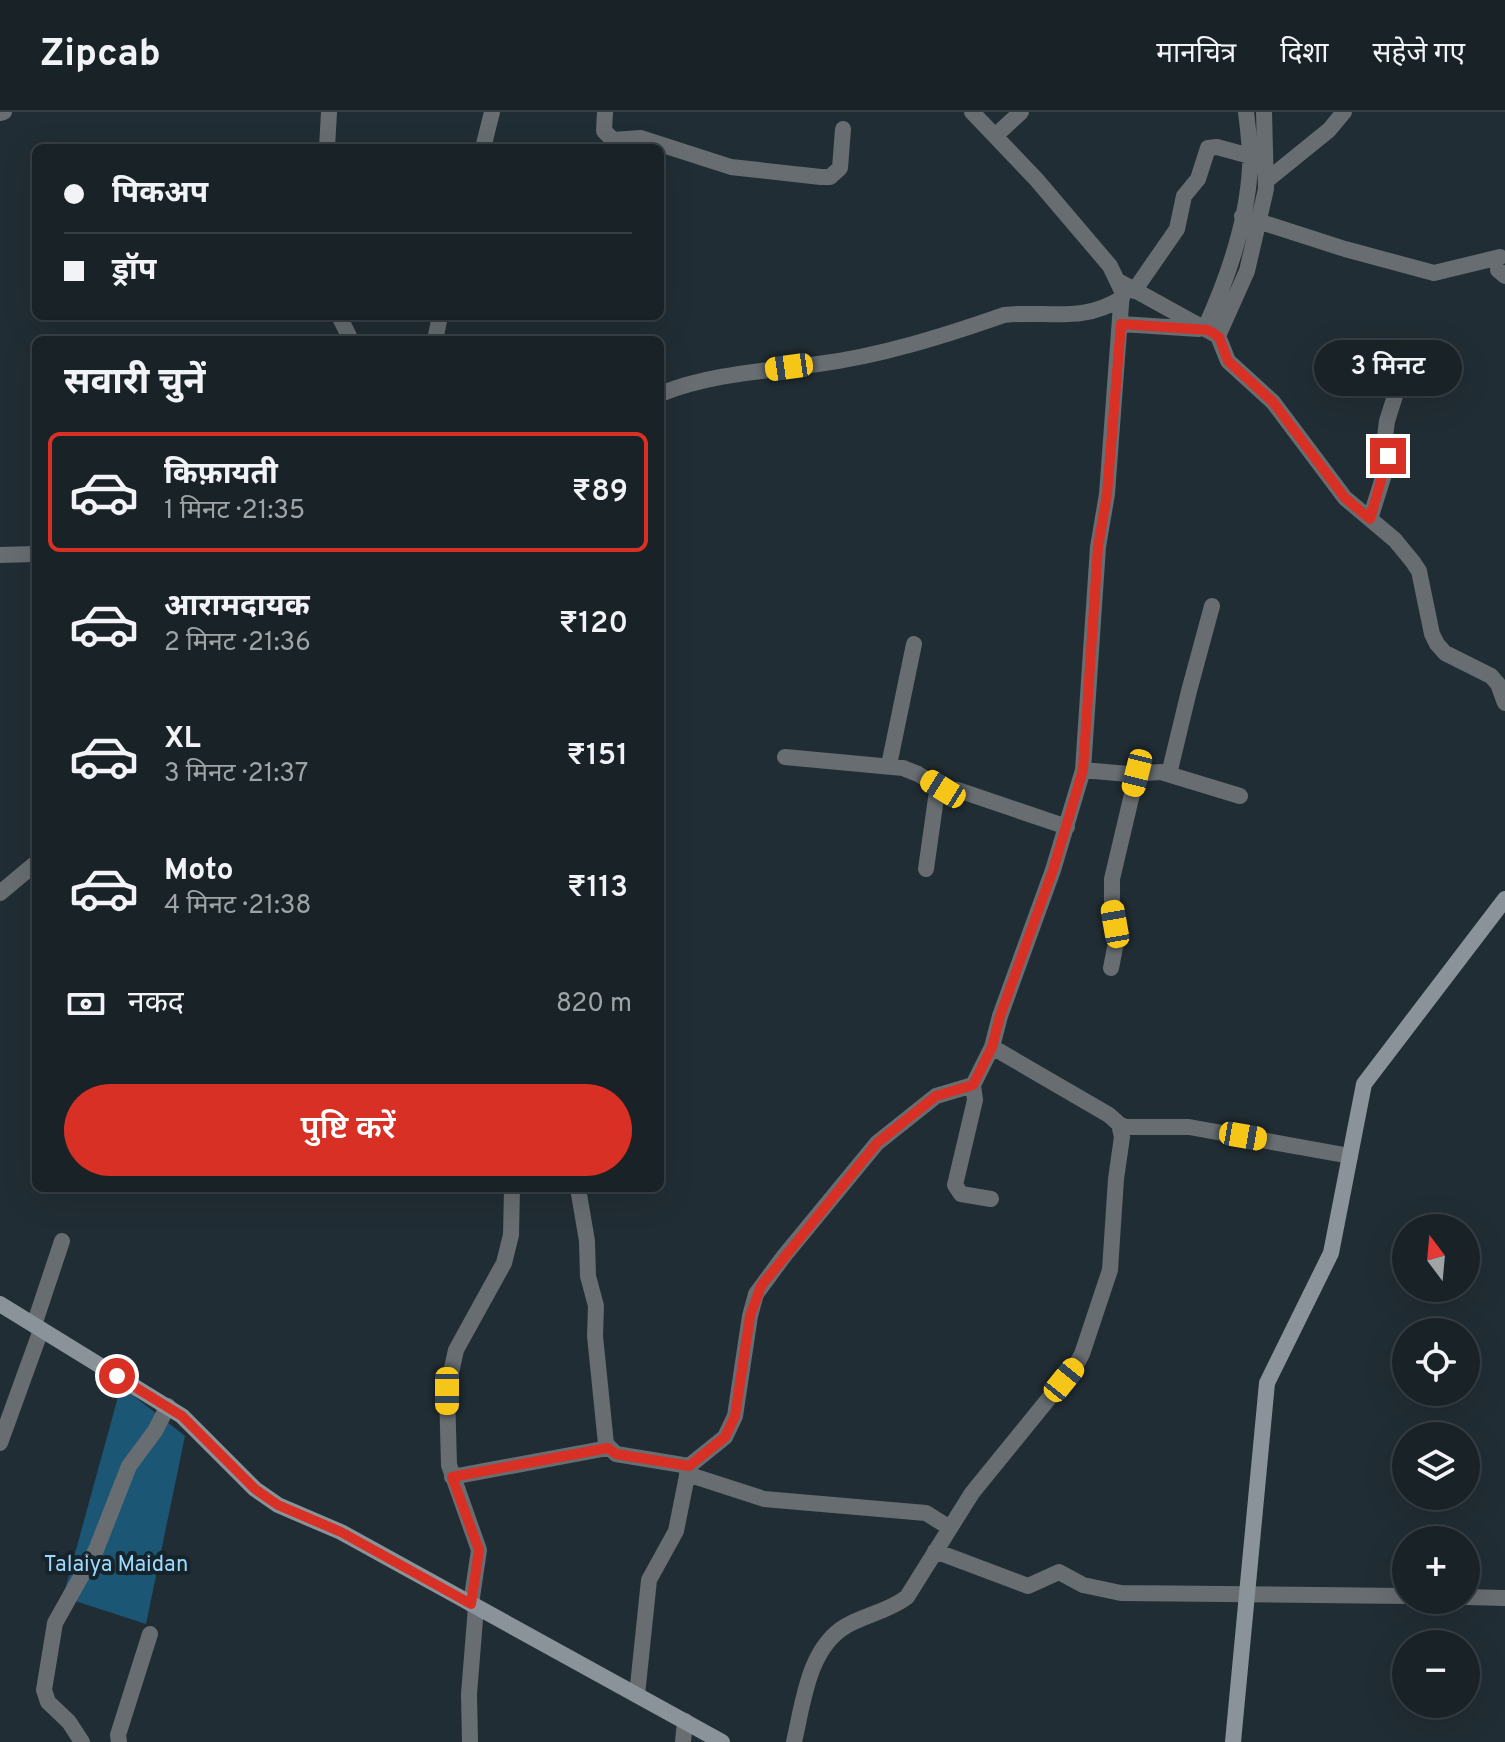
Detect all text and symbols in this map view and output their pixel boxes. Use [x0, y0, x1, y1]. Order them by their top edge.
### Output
text: Zipcab [40, 31, 161, 80]
text: मानचित्र [1156, 37, 1236, 73]
text: दिशा [1280, 37, 1329, 73]
text: सहेजे गए [1373, 37, 1465, 73]
text: पिकअप [112, 176, 208, 213]
text: ड्रॉप [112, 253, 156, 290]
callout: 3 मिनट [1314, 340, 1462, 396]
text: 3 मिनट [1351, 351, 1425, 384]
car [764, 352, 814, 382]
text: सवारी चुनें [64, 361, 205, 407]
route end [1370, 438, 1406, 474]
icon: car [68, 456, 140, 528]
text: किफ़ायती [164, 457, 278, 494]
text: ₹89 [572, 474, 628, 511]
text: 1 मिनट · 21:35 [164, 495, 305, 528]
icon: car [68, 588, 140, 660]
text: आरामदायक [164, 589, 310, 626]
text: ₹120 [559, 606, 628, 643]
text: 2 मिनट · 21:36 [164, 627, 311, 660]
icon: car [68, 720, 140, 792]
text: XL [164, 721, 201, 758]
text: ₹151 [567, 738, 628, 775]
car [1120, 747, 1154, 799]
text: 3 मिनट · 21:37 [164, 758, 308, 791]
car [916, 766, 970, 812]
icon: car [68, 852, 140, 924]
text: Moto [164, 853, 234, 890]
text: ₹113 [567, 870, 628, 907]
text: 4 मिनट · 21:38 [164, 890, 311, 923]
car [1099, 898, 1131, 950]
icon: cash [64, 982, 108, 1026]
text: नकद [128, 986, 184, 1023]
text: 820 m [556, 988, 632, 1021]
button: पुष्टि करें [64, 1084, 632, 1176]
car [1217, 1120, 1269, 1152]
north arrow [1392, 1214, 1480, 1302]
map controls [1392, 1214, 1480, 1718]
button: locate [1392, 1318, 1480, 1406]
car [1040, 1354, 1088, 1406]
route start [99, 1358, 135, 1394]
car [435, 1367, 459, 1415]
button: layers [1392, 1422, 1480, 1510]
button: + [1392, 1526, 1480, 1614]
park label: Talaiya Maidan [44, 1552, 188, 1579]
button: − [1392, 1630, 1480, 1718]

